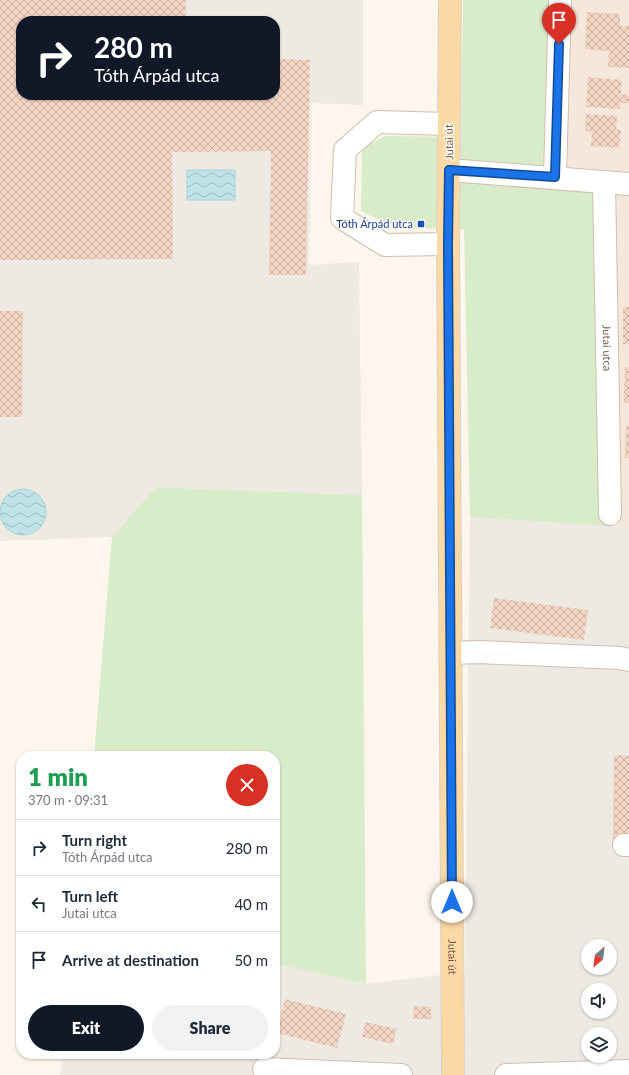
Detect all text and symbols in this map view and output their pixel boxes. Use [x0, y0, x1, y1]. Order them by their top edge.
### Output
pin [542, 3, 576, 44]
icon: arrive [548, 9, 570, 31]
text: 280 m [94, 30, 173, 64]
icon: right [28, 32, 80, 84]
text: Tóth Árpád utca [94, 64, 219, 86]
street label: Jutai út [442, 124, 455, 160]
place label: Tóth Árpád utca [336, 217, 413, 230]
marker: Tóth Árpád utca [416, 219, 426, 229]
street label: Jutai utca [601, 325, 614, 371]
text: 1 min [28, 762, 88, 791]
button: close [226, 764, 268, 806]
text: 370 m · 09:31 [28, 792, 108, 808]
text: Turn right [62, 831, 127, 849]
icon: right [28, 837, 50, 859]
text: 280 m [226, 839, 268, 857]
text: Tóth Árpád utca [62, 849, 153, 865]
position arrow [431, 881, 473, 923]
text: Turn left [62, 887, 118, 905]
icon: left [28, 893, 50, 915]
text: 40 m [234, 895, 268, 913]
text: Jutai utca [62, 905, 117, 921]
street label: Jutai út [446, 939, 459, 975]
north arrow [581, 939, 617, 975]
map controls [581, 939, 617, 1063]
icon: arrive [28, 949, 50, 971]
text: Arrive at destination [62, 951, 199, 969]
text: 50 m [234, 951, 268, 969]
button: sound [581, 983, 617, 1019]
button: Exit [28, 1005, 144, 1051]
button: Share [152, 1005, 268, 1051]
button: layers [581, 1027, 617, 1063]

